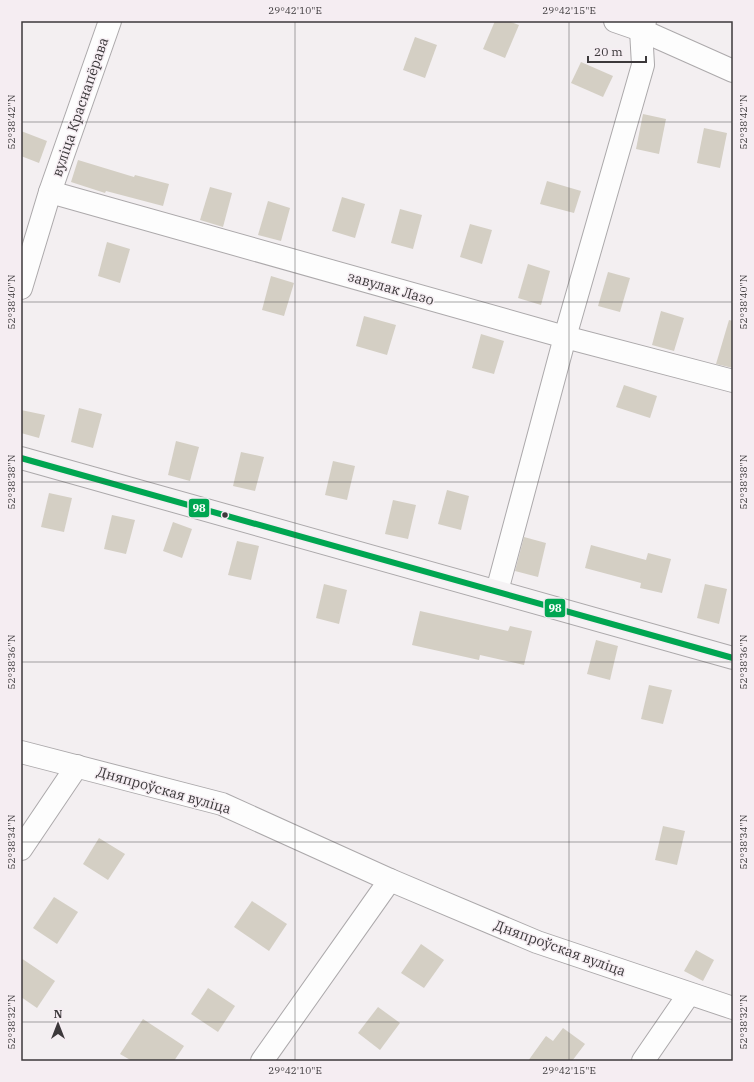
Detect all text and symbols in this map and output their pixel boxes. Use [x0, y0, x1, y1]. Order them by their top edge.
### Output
text: 29°42'10"E [268, 4, 322, 17]
text: 29°42'15"E [542, 4, 596, 17]
street label: вуліца Краснапёрава [48, 35, 112, 179]
scale bar [588, 38, 646, 64]
text: 20 m [594, 44, 623, 59]
text: 52°38'42"N [5, 94, 18, 150]
text: 52°38'42"N [737, 94, 750, 150]
street label: завулак Лазо [346, 267, 436, 309]
text: 52°38'40"N [5, 274, 18, 330]
text: 52°38'40"N [737, 274, 750, 330]
text: 52°38'38"N [5, 454, 18, 510]
text: 52°38'38"N [737, 454, 750, 510]
line badge: 98 [188, 498, 210, 518]
text: 98 [192, 501, 206, 515]
unlabelled marker [220, 510, 230, 520]
line badge: 98 [544, 598, 566, 618]
text: 98 [548, 601, 562, 615]
text: 52°38'36"N [5, 634, 18, 690]
text: 52°38'36"N [737, 634, 750, 690]
street label: Дняпроўская вуліца [95, 762, 233, 818]
text: 52°38'34"N [5, 814, 18, 870]
text: 52°38'34"N [737, 814, 750, 870]
street label: Дняпроўская вуліца [492, 916, 629, 980]
text: 52°38'32"N [5, 994, 18, 1050]
text: 52°38'32"N [737, 994, 750, 1050]
north arrow [38, 1004, 78, 1044]
text: N [54, 1007, 63, 1021]
text: 29°42'10"E [268, 1064, 322, 1077]
text: 29°42'15"E [542, 1064, 596, 1077]

